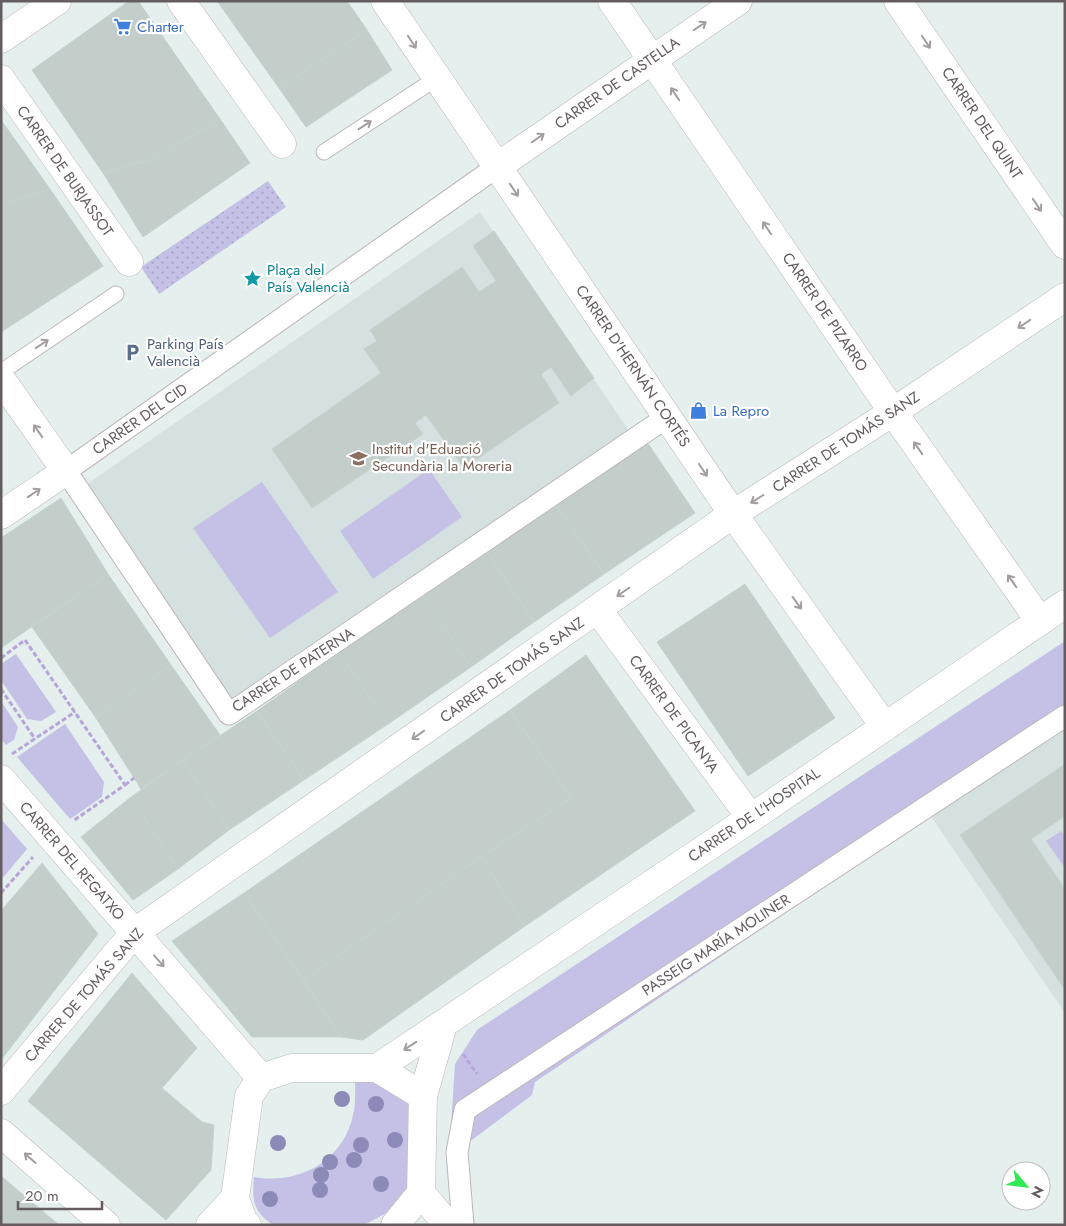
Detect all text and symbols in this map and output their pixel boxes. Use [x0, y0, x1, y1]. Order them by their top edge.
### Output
place label: Charter [137, 16, 185, 38]
supermarket icon: Charter [113, 17, 133, 37]
one-way arrow [693, 21, 707, 31]
street label: CARRER DE CASTELLA [550, 31, 684, 134]
one-way arrow [921, 34, 931, 48]
one-way arrow [407, 35, 417, 49]
street label: CARRER DEL QUINT [936, 62, 1028, 184]
one-way arrow [670, 87, 680, 101]
street label: CARRER DE BURJASSOT [11, 101, 119, 241]
one-way arrow [358, 120, 372, 130]
one-way arrow [530, 133, 544, 143]
one-way arrow [509, 183, 519, 197]
one-way arrow [1032, 197, 1042, 211]
one-way arrow [762, 221, 772, 235]
street label: CARRER DE PIZARRO [777, 248, 873, 376]
place label: Plaça del País Valencià [267, 259, 349, 298]
place icon: Plaça del País Valencià [243, 269, 263, 289]
street label: CARRER D'HERNÁN CORTÉS [570, 281, 696, 451]
one-way arrow [1018, 319, 1032, 329]
place label: Parking País Valencià [147, 333, 224, 372]
one-way arrow [34, 339, 48, 349]
parking icon: Parking País Valencià [123, 343, 143, 363]
street label: CARRER DEL CID [88, 378, 192, 460]
street label: CARRER DE TOMÁS SANZ [768, 386, 924, 498]
place label: La Repro [713, 400, 769, 422]
shop icon: La Repro [689, 401, 709, 421]
one-way arrow [33, 425, 43, 439]
place label: Institut d'Eduació Secundària la Moreria [372, 438, 512, 477]
one-way arrow [913, 441, 923, 455]
school or university icon: Institut d'Eduació Secundària la Moreria [348, 448, 368, 468]
one-way arrow [698, 463, 708, 477]
one-way arrow [27, 488, 41, 498]
one-way arrow [750, 495, 764, 505]
one-way arrow [1007, 574, 1017, 588]
one-way arrow [616, 587, 630, 597]
one-way arrow [791, 596, 802, 609]
street label: CARRER DE TOMÁS SANZ [435, 612, 589, 728]
street label: CARRER DE PATERNA [227, 622, 359, 718]
street label: CARRER DE PICANYA [624, 650, 724, 778]
one-way arrow [411, 730, 425, 740]
street label: CARRER DE L'HOSPITAL [683, 762, 825, 868]
street label: CARRER DEL REGATXO [14, 797, 130, 925]
street label: PASSEIG MARÍA MOLINER [638, 888, 795, 1001]
street label: CARRER DE TOMÁS SANZ [19, 923, 149, 1067]
one-way arrow [153, 955, 165, 968]
one-way arrow [403, 1041, 417, 1052]
one-way arrow [24, 1153, 37, 1164]
north arrow [1001, 1161, 1051, 1211]
scale bar [18, 1178, 101, 1210]
text: N [1026, 1182, 1049, 1202]
text: 20 m [25, 1185, 59, 1207]

